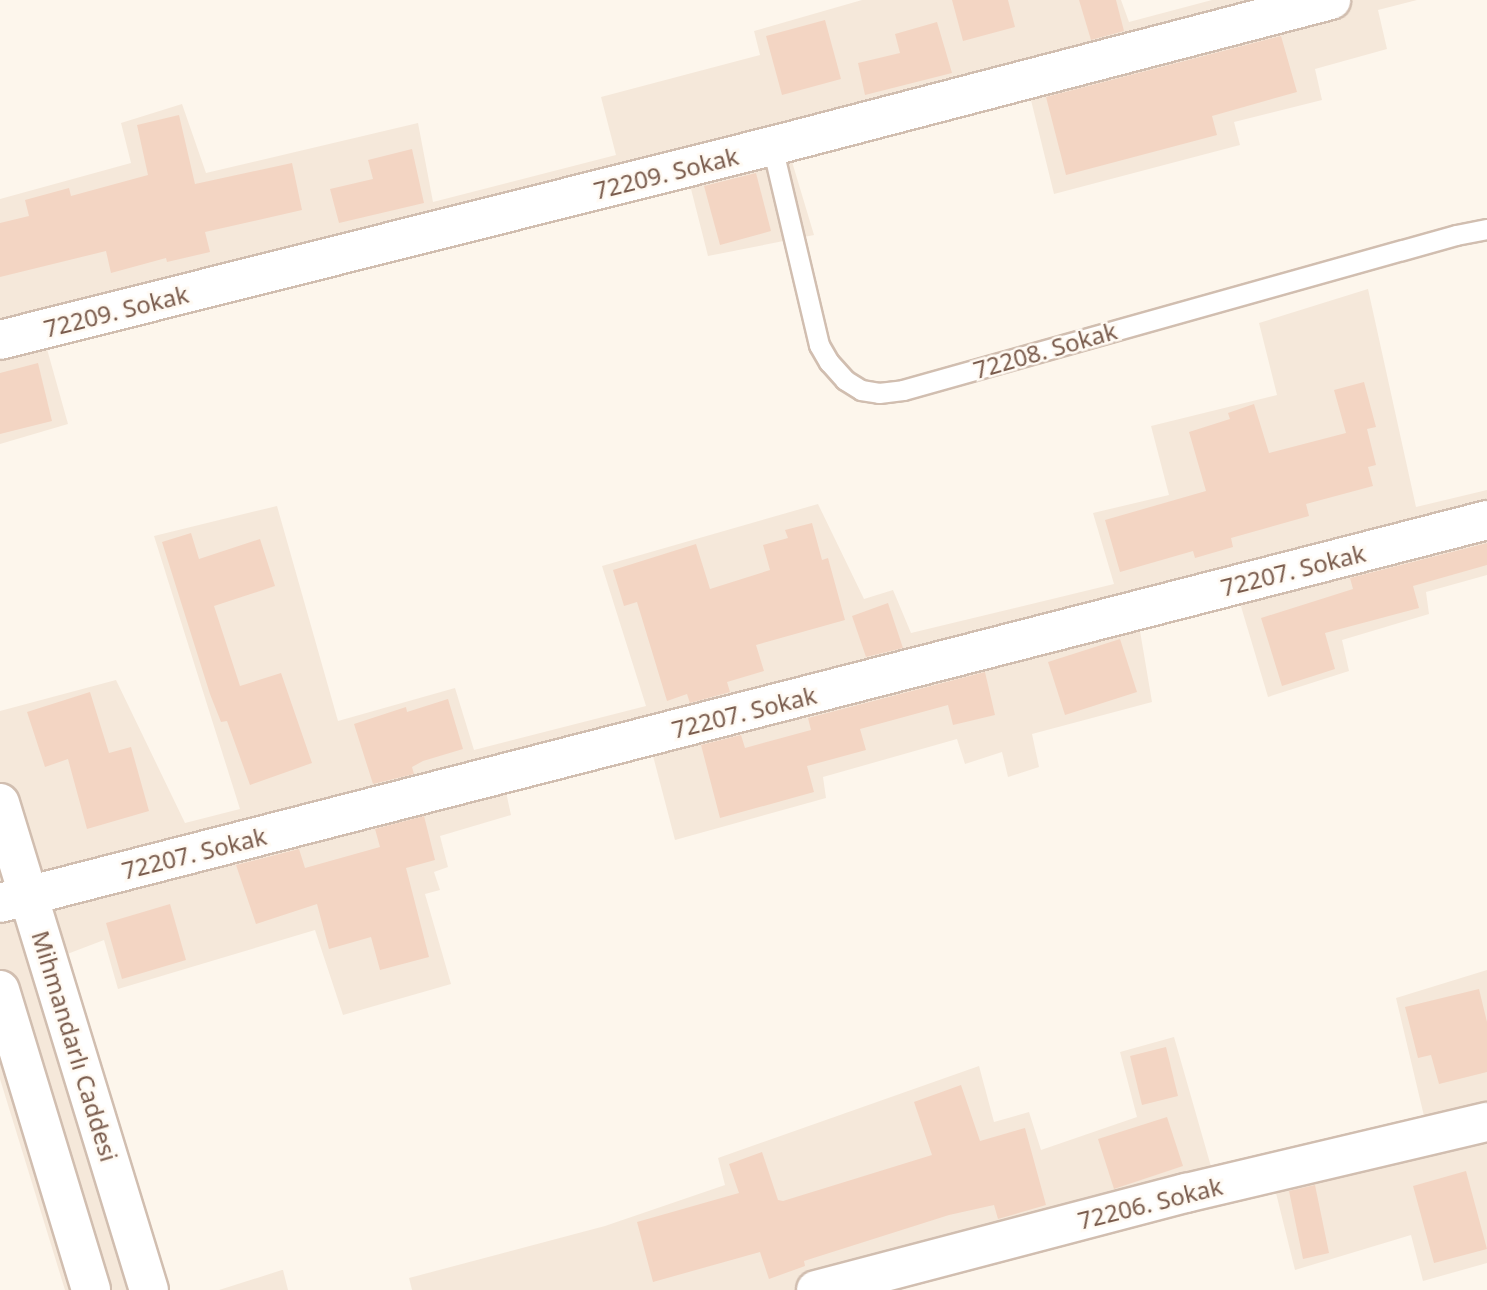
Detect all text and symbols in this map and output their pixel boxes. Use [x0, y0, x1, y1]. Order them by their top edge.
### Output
street label: 72209. Sokak [591, 141, 741, 205]
street label: 72209. Sokak [41, 279, 191, 343]
street label: 72208. Sokak [970, 316, 1120, 384]
street label: 72207. Sokak [1218, 538, 1368, 602]
street label: 72207. Sokak [669, 680, 819, 744]
street label: 72207. Sokak [119, 821, 269, 885]
street label: Mihmandarlı Caddesi [26, 927, 124, 1165]
street label: 72206. Sokak [1075, 1171, 1225, 1235]

